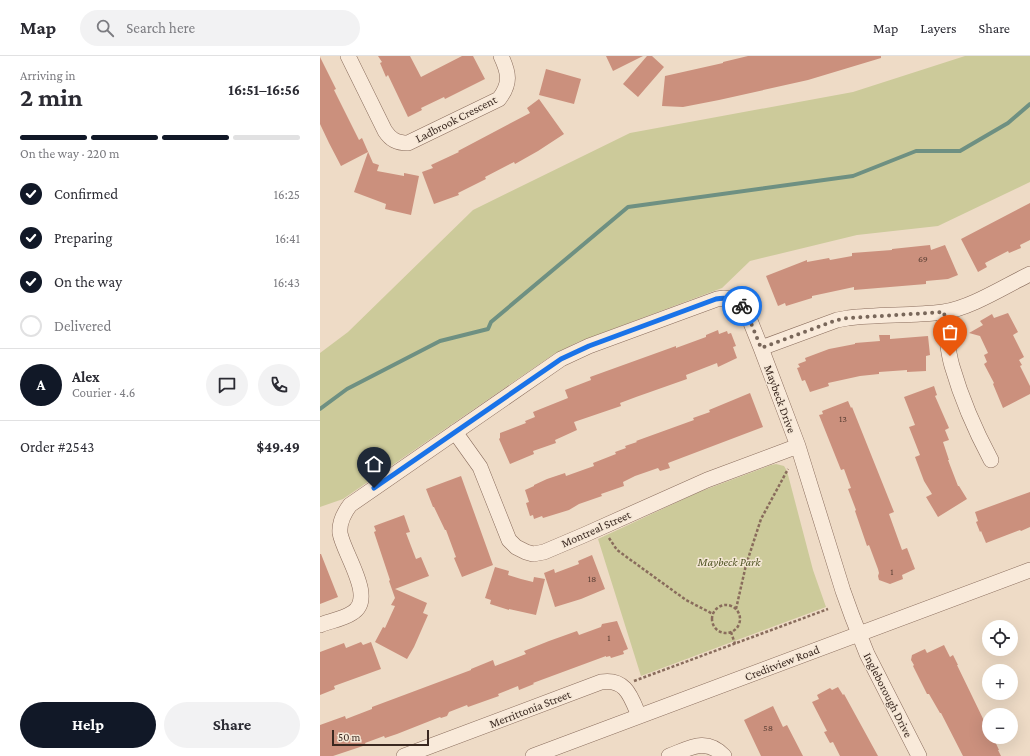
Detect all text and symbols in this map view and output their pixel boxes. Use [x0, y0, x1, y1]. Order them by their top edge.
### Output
search box [80, 10, 360, 46]
text: Map [20, 17, 56, 38]
icon: search [94, 17, 116, 39]
text: Search here [126, 20, 195, 36]
text: Map [873, 20, 898, 36]
text: Layers [920, 20, 957, 36]
text: Share [979, 20, 1010, 36]
text: Arriving in [20, 68, 76, 83]
text: 16:51–16:56 [228, 82, 300, 98]
text: 2 min [20, 83, 83, 112]
street label: Ladbrook Crescent [413, 92, 500, 146]
text: On the way · 220 m [20, 146, 120, 161]
icon: check [20, 183, 42, 205]
text: Confirmed [54, 186, 118, 202]
text: 16:25 [274, 187, 300, 202]
icon: check [20, 227, 42, 249]
text: Preparing [54, 230, 113, 246]
text: 16:41 [275, 231, 300, 246]
house number: 69 [918, 253, 928, 264]
icon: check [20, 271, 42, 293]
text: On the way [54, 274, 122, 290]
text: 16:43 [273, 275, 300, 290]
courier [722, 286, 762, 326]
icon: bike [731, 295, 753, 317]
pin [933, 315, 967, 356]
text: Delivered [54, 318, 111, 334]
icon: bag [939, 321, 961, 343]
street label: Maybeck Drive [761, 363, 799, 435]
button: chat [206, 364, 248, 406]
button: phone [258, 364, 300, 406]
text: Alex [72, 369, 100, 385]
text: A [37, 377, 45, 393]
text: Courier · 4.6 [72, 385, 135, 400]
house number: 13 [839, 413, 847, 424]
text: Order #2543 [20, 439, 94, 455]
text: $49.49 [257, 439, 300, 455]
pin [357, 447, 391, 488]
icon: home [363, 453, 385, 475]
street label: Montreal Street [559, 507, 634, 551]
park label: Maybeck Park [697, 555, 761, 569]
house number: 1 [890, 566, 894, 577]
house number: 18 [588, 573, 596, 584]
map controls [982, 620, 1018, 744]
button: locate [982, 620, 1018, 656]
house number: 1 [607, 632, 611, 643]
street label: Creditview Road [743, 642, 822, 684]
street label: Ingleborough Drive [861, 650, 915, 740]
button: + [982, 664, 1018, 700]
street label: Merrittonia Street [487, 687, 574, 731]
button: Help [20, 702, 156, 748]
button: Share [164, 702, 300, 748]
button: − [982, 708, 1018, 744]
house number: 58 [763, 722, 773, 733]
scale bar [332, 728, 429, 747]
text: 50 m [338, 731, 360, 743]

